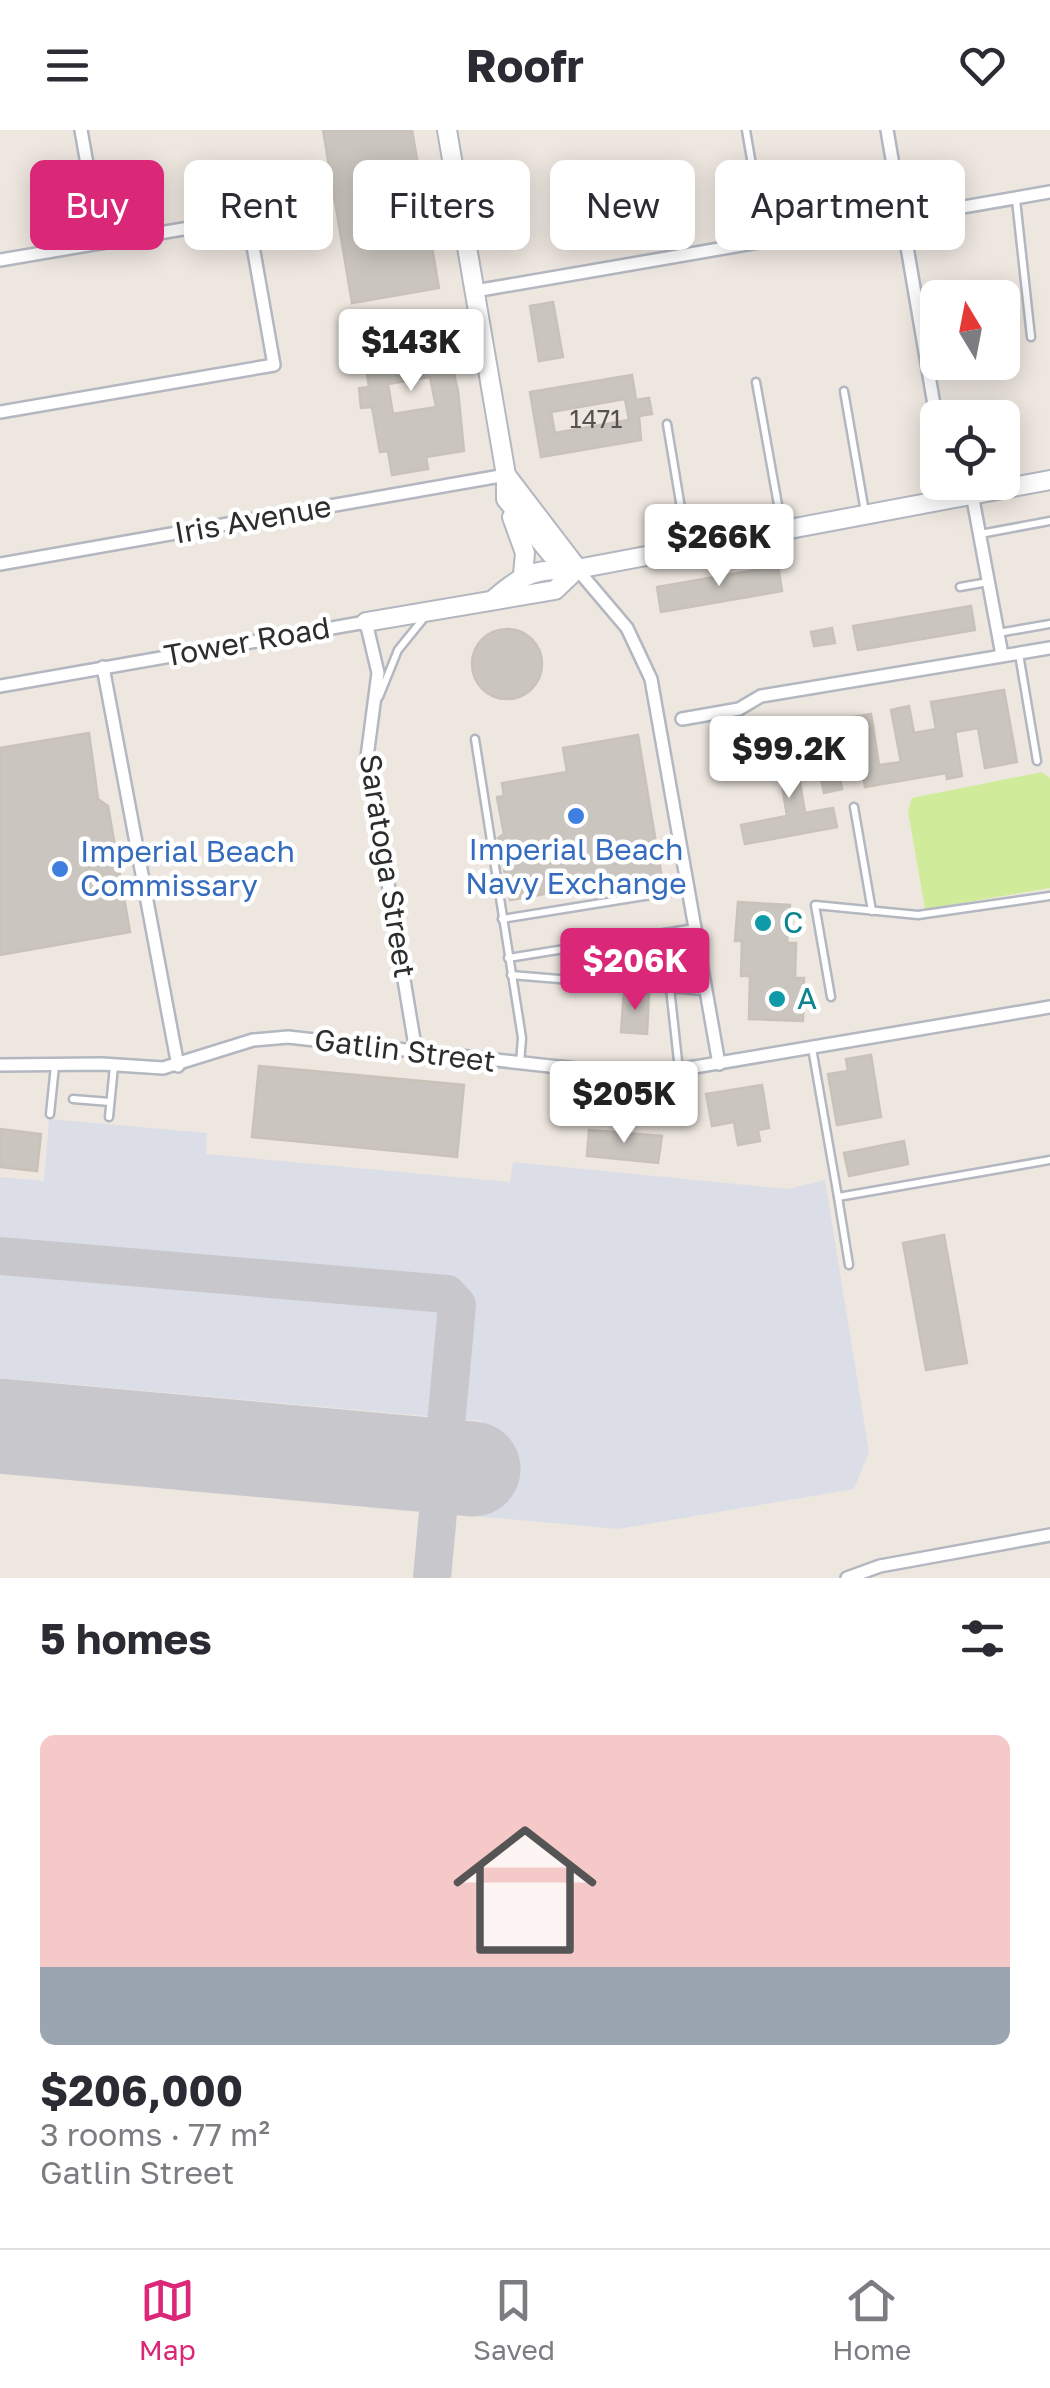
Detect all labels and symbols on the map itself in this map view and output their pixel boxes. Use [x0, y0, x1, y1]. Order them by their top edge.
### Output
north arrow [920, 280, 1020, 380]
pin: $143K [341, 309, 481, 394]
house number: 1471 [570, 403, 622, 434]
street label: Iris Avenue [172, 488, 334, 551]
pin: $266K [649, 504, 789, 589]
street label: Tower Road [161, 609, 333, 673]
pin: $99.2K [708, 716, 870, 801]
street label: Saratoga Street [353, 751, 423, 980]
marker: Imperial Beach Navy Exchange [565, 805, 587, 827]
place label: Imperial Beach Navy Exchange [465, 831, 687, 901]
place label: Imperial Beach Commissary [80, 833, 295, 903]
marker: Imperial Beach Commissary [49, 858, 71, 880]
place label: C [783, 904, 803, 940]
marker: C [752, 912, 774, 934]
pin: $206K [565, 928, 705, 1013]
place label: A [797, 980, 817, 1016]
marker: A [766, 988, 788, 1010]
street label: Gatlin Street [313, 1021, 498, 1079]
pin: $205K [554, 1061, 694, 1146]

